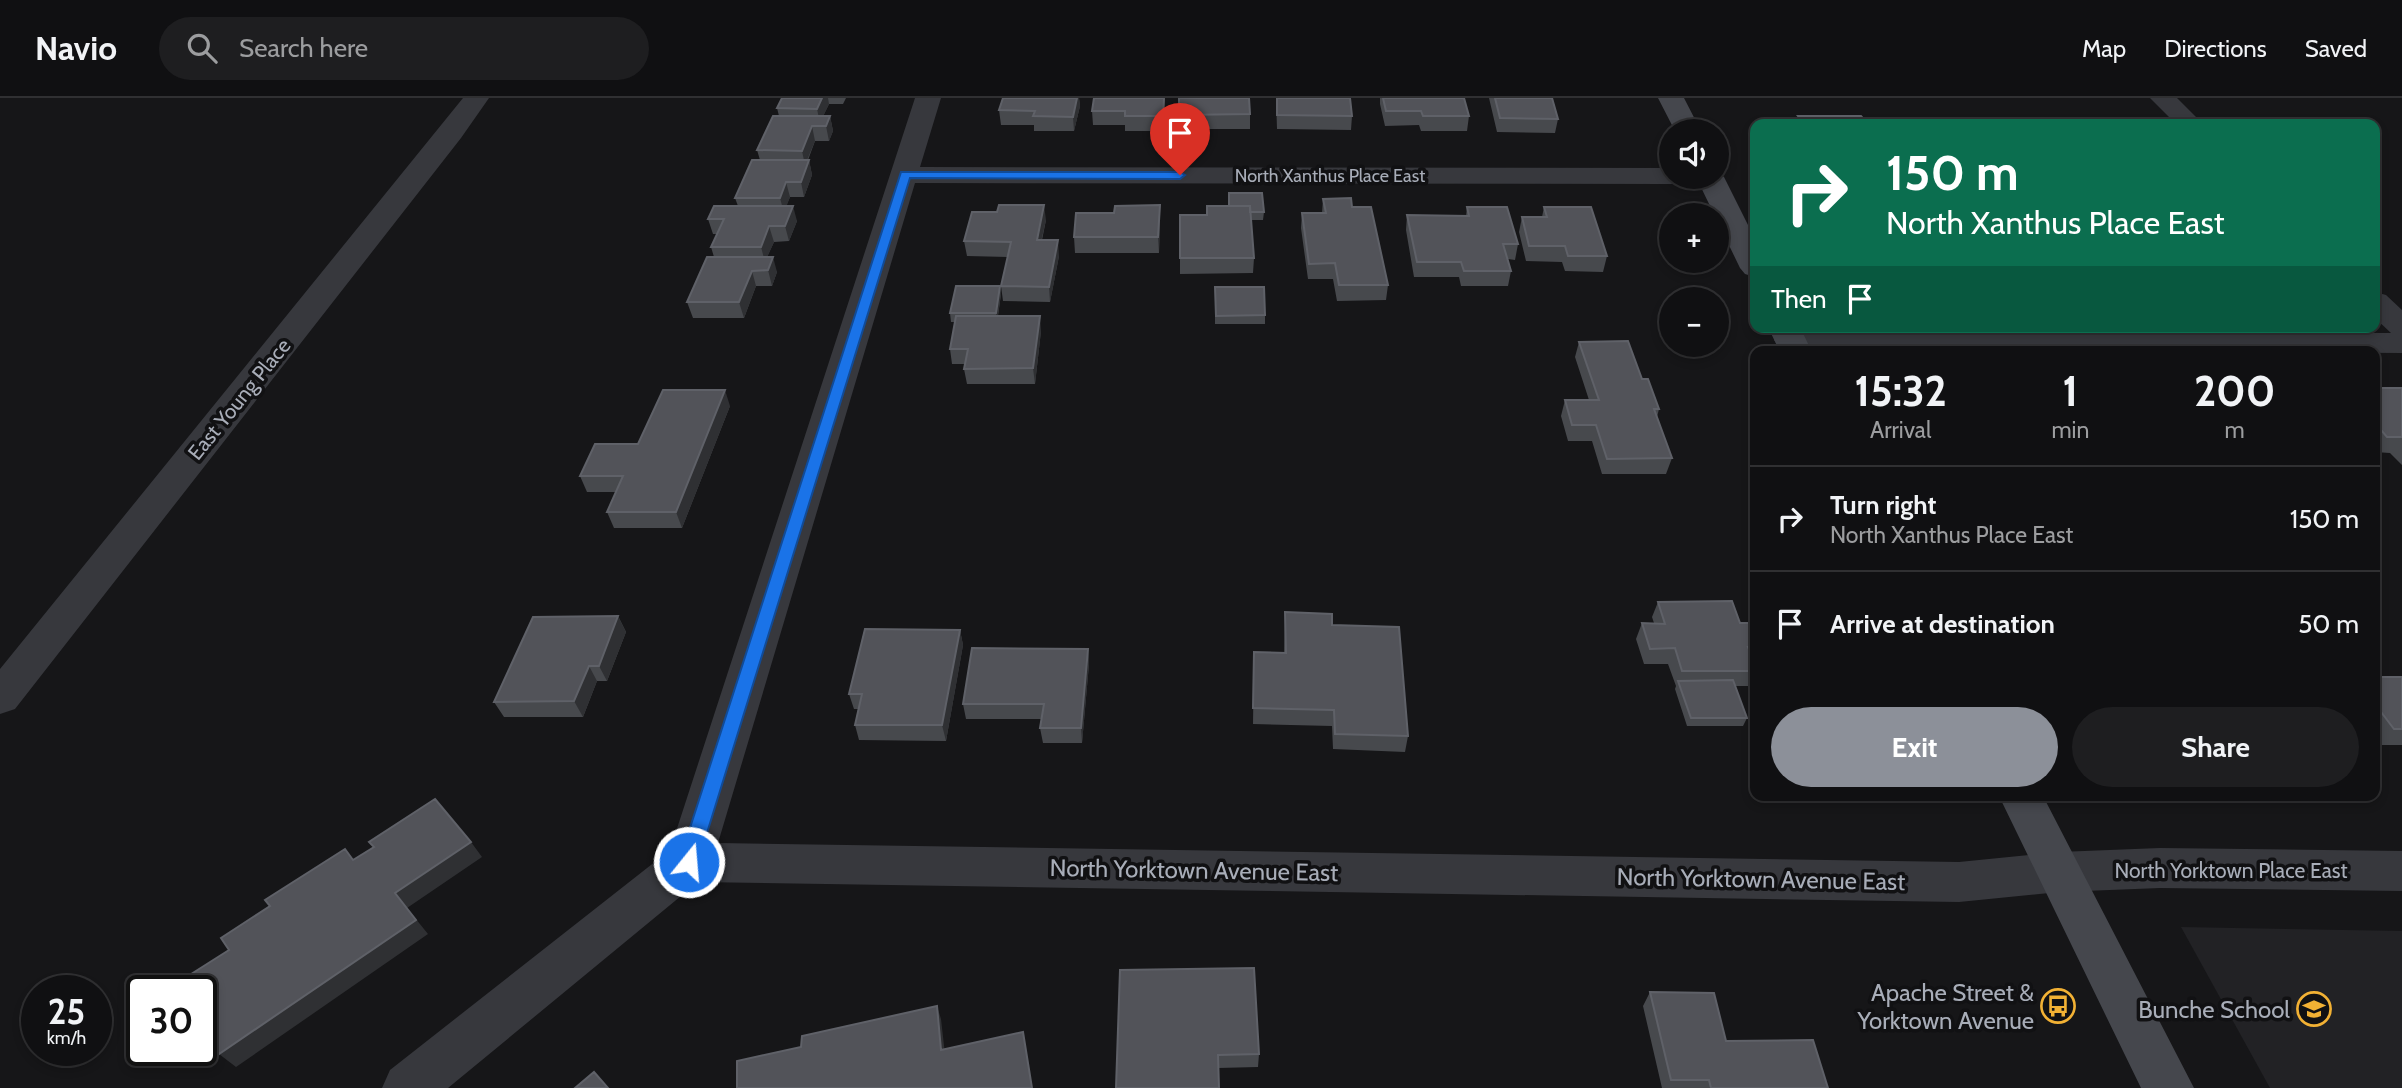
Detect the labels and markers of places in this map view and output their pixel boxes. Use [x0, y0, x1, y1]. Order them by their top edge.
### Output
pin [1150, 103, 1210, 175]
place label: Apache Street & Yorktown Avenue [1857, 978, 2034, 1035]
bus stop icon: Apache Street & Yorktown Avenue [2039, 987, 2077, 1025]
school or university icon: Bunche School [2295, 990, 2333, 1028]
place label: Bunche School [2138, 995, 2290, 1024]

